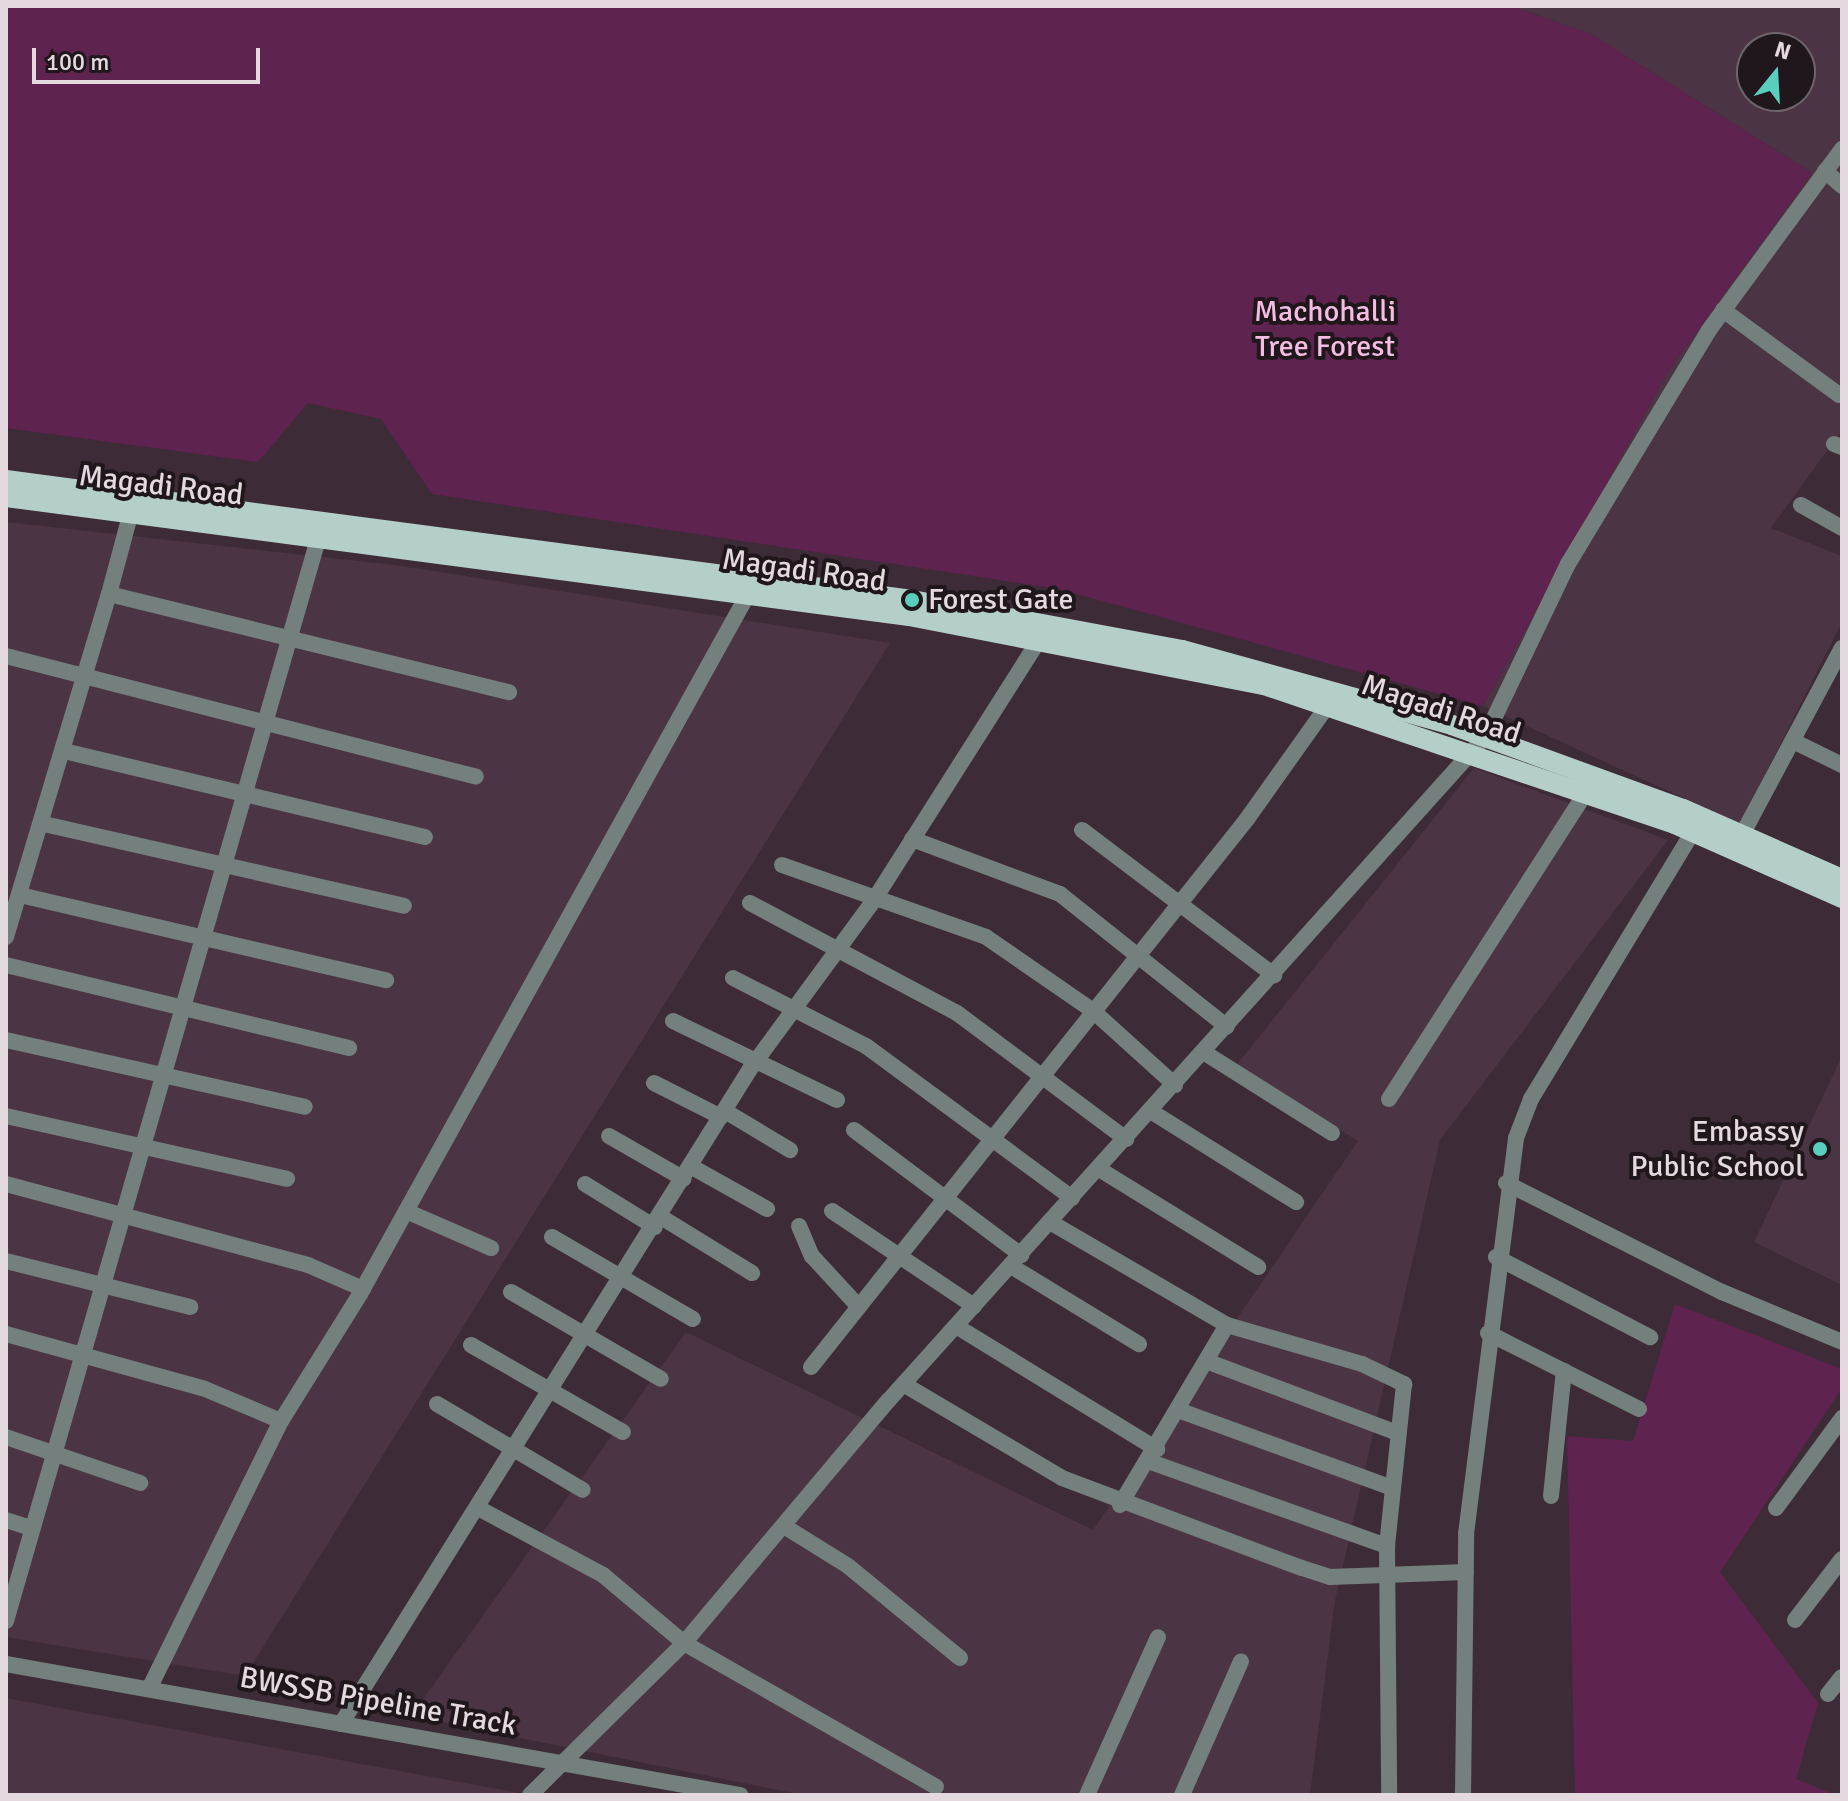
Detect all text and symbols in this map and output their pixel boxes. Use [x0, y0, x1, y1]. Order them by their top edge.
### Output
scale bar [36, 32, 264, 82]
north arrow [1736, 32, 1816, 112]
text: N [1771, 35, 1794, 66]
text: 100 m [46, 47, 109, 77]
park label: Machohalli Tree Forest [1254, 294, 1396, 364]
street label: Magadi Road [77, 458, 245, 514]
street label: Magadi Road [720, 542, 888, 600]
place label: Forest Gate [928, 582, 1074, 618]
marker: Forest Gate [903, 591, 921, 609]
street label: Magadi Road [1357, 667, 1525, 753]
place label: Embassy Public School [1630, 1114, 1804, 1184]
marker: Embassy Public School [1811, 1140, 1829, 1158]
street label: BWSSB Pipeline Track [237, 1660, 519, 1744]

